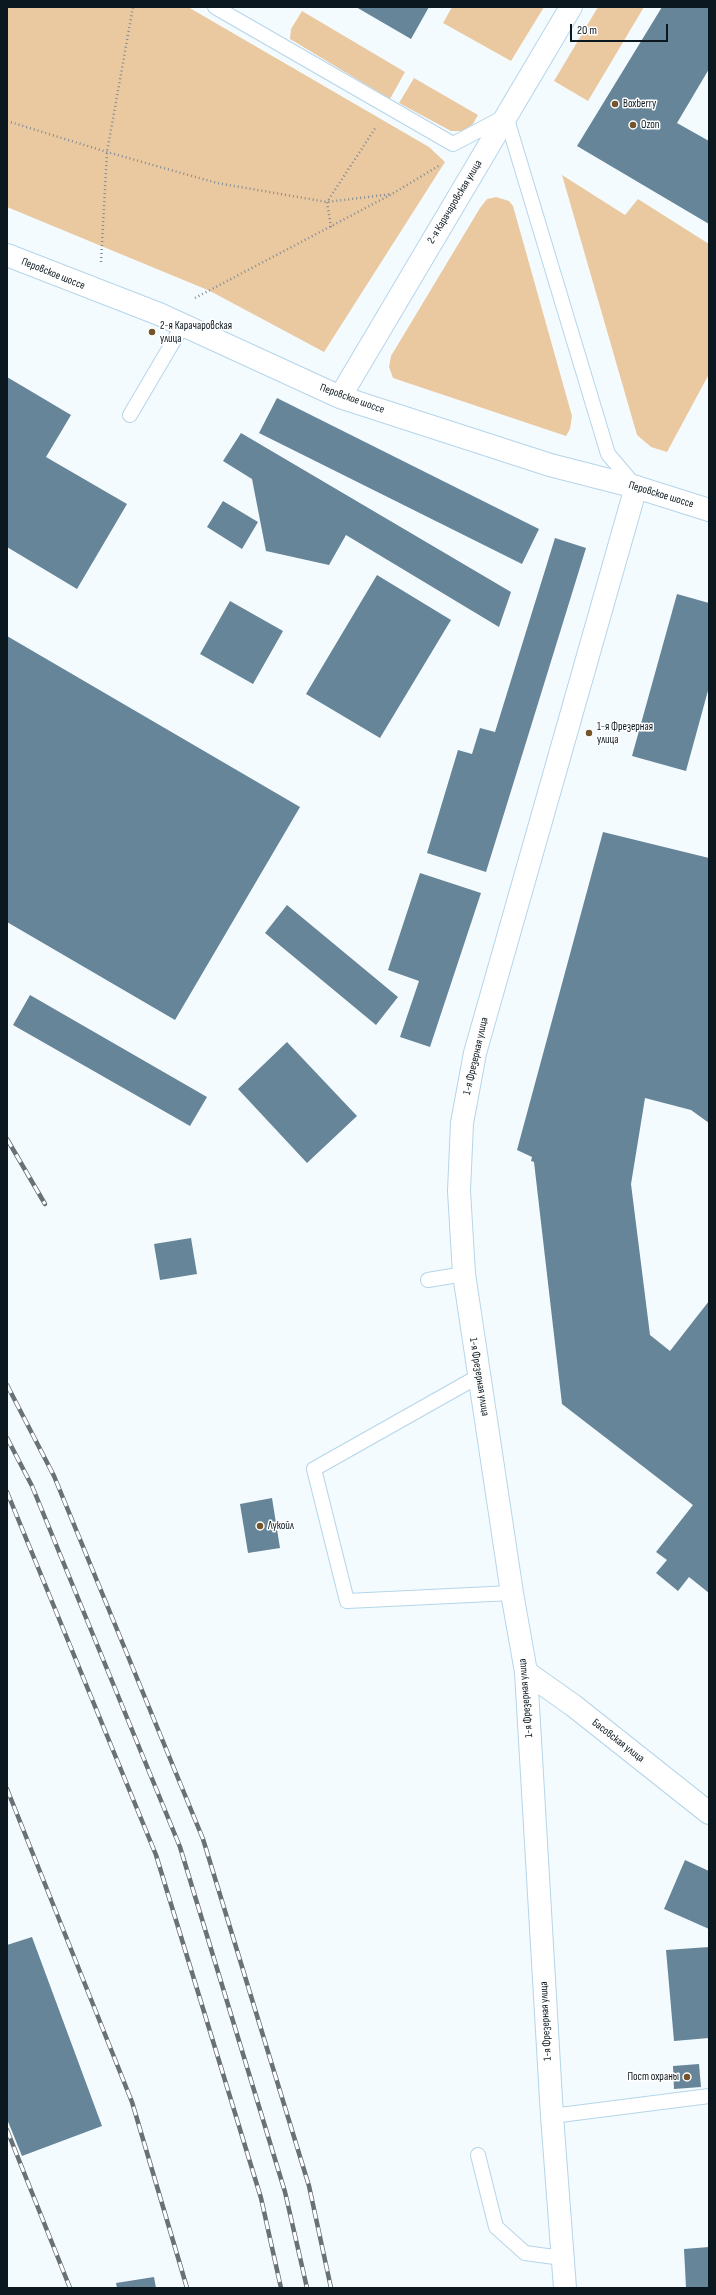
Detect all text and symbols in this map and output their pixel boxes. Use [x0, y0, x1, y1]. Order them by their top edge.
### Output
scale bar [572, 16, 670, 42]
text: 20 m [577, 23, 597, 38]
place label: Boxberry [623, 97, 656, 111]
marker: Boxberry [610, 99, 620, 109]
place label: Ozon [641, 118, 659, 132]
marker: Ozon [628, 120, 638, 130]
street label: 2-я Карачаровская улица [425, 158, 485, 246]
street label: Перовское шоссе [19, 255, 87, 293]
place label: 2-я Карачаровская улица [160, 319, 232, 345]
marker: 2-я Карачаровская улица [147, 327, 157, 337]
street label: Перовское шоссе [318, 381, 386, 417]
street label: Перовское шоссе [627, 479, 695, 511]
place label: 1-я Фрезерная улица [597, 720, 653, 746]
marker: 1-я Фрезерная улица [584, 728, 594, 738]
street label: 1-я Фрезерная улица [461, 1016, 491, 1096]
street label: 1-я Фрезерная улица [466, 1337, 492, 1417]
place label: Лукойл [268, 1519, 294, 1533]
marker: Лукойл [255, 1521, 265, 1531]
street label: 1-я Фрезерная улица [516, 1658, 536, 1738]
street label: Басовская улица [589, 1716, 647, 1766]
street label: 1-я Фрезерная улица [537, 1981, 555, 2061]
place label: Пост охраны [627, 2070, 679, 2084]
marker: Пост охраны [682, 2072, 692, 2082]

